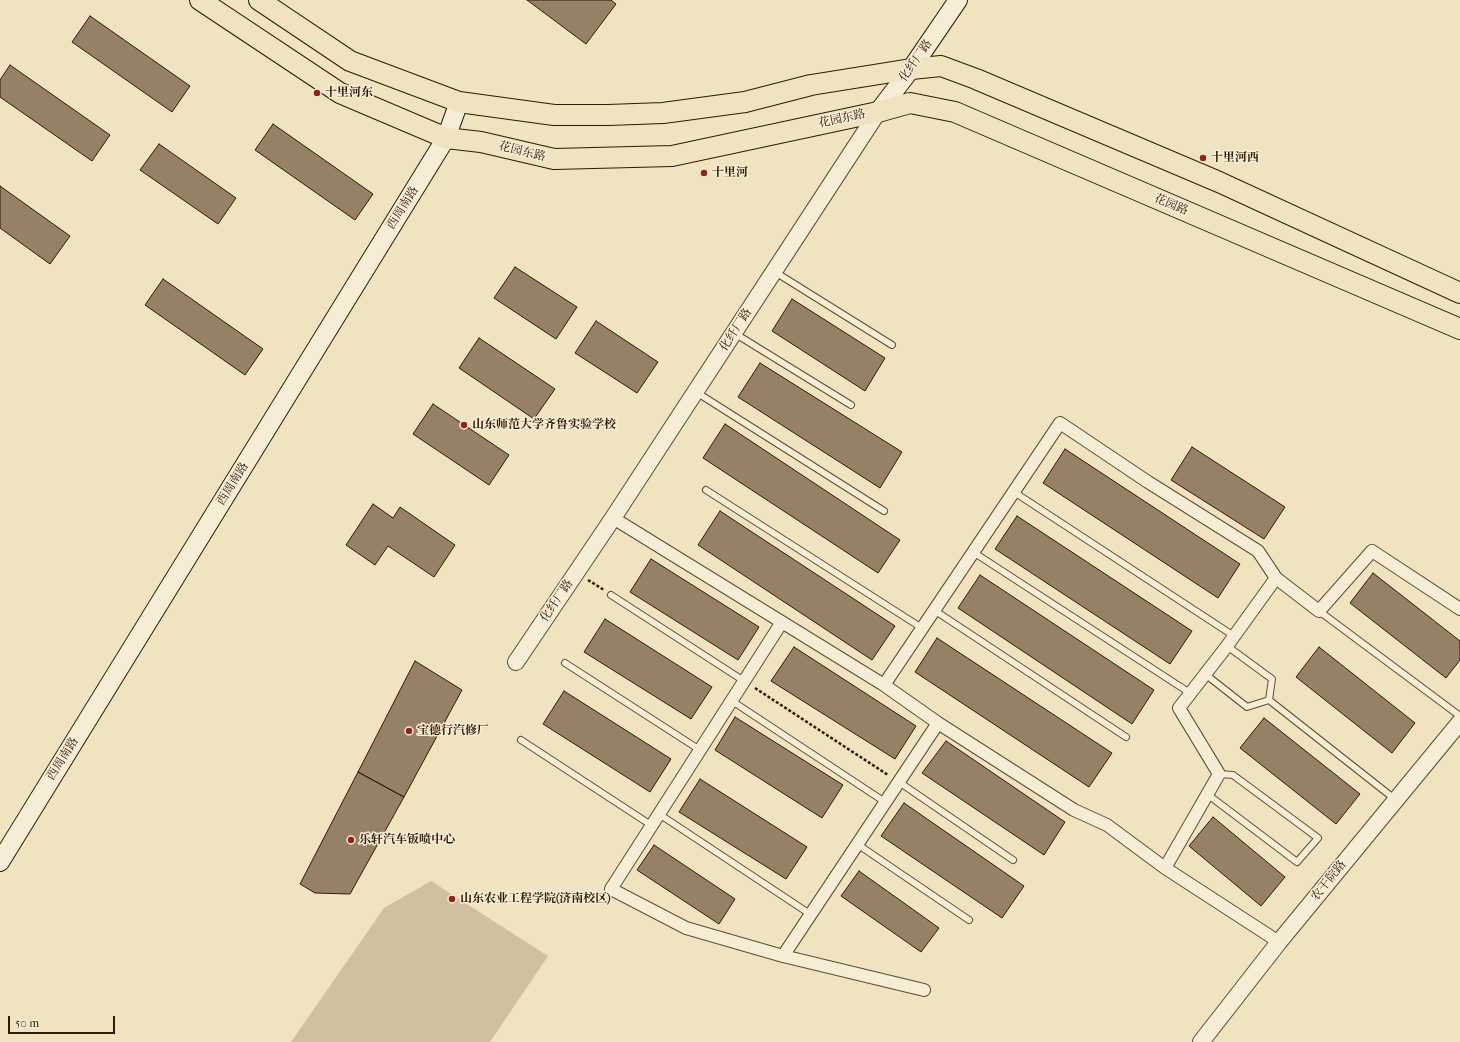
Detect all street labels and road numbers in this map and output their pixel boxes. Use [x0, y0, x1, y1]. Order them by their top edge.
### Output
street label: 化纤厂路 [896, 37, 936, 85]
street label: 花园东路 [817, 107, 867, 131]
street label: 花园东路 [497, 139, 547, 165]
street label: 西周南路 [384, 184, 422, 232]
street label: 花园路 [1152, 191, 1190, 219]
street label: 化纤厂路 [717, 306, 755, 354]
street label: 西周南路 [214, 460, 252, 508]
street label: 化纤厂路 [538, 577, 576, 625]
street label: 西周南路 [44, 735, 82, 783]
street label: 农干院路 [1308, 858, 1350, 904]

